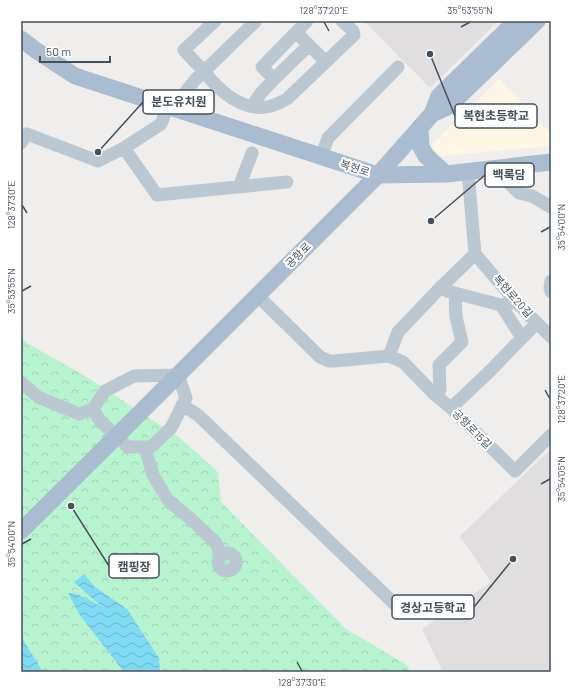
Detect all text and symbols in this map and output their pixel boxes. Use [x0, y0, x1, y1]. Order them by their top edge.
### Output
text: 128°37'20"E [300, 4, 348, 16]
text: 35°53'55"N [447, 4, 493, 16]
scale bar [40, 38, 110, 64]
text: 50 m [46, 44, 71, 58]
callout: 분도유치원 [143, 90, 214, 114]
text: 분도유치원 [151, 94, 207, 108]
callout: 복현초등학교 [455, 104, 537, 128]
text: 복현초등학교 [463, 108, 529, 122]
street label: 복현로 [339, 157, 372, 178]
callout: 백록담 [485, 163, 534, 187]
text: 백록담 [492, 167, 526, 181]
text: 128°37'30"E [5, 181, 17, 229]
text: 35°54'00"N [555, 204, 567, 250]
street label: 공항로 [282, 239, 313, 270]
text: 35°53'55"N [5, 268, 17, 314]
street label: 복현로20길 [491, 272, 536, 320]
text: 128°37'20"E [555, 375, 567, 423]
street label: 공항로15길 [450, 406, 495, 451]
text: 35°54'05"N [555, 456, 567, 502]
text: 35°54'00"N [5, 521, 17, 567]
callout: 캠핑장 [109, 554, 159, 578]
text: 캠핑장 [117, 559, 151, 573]
callout: 경상고등학교 [392, 595, 474, 619]
text: 경상고등학교 [400, 600, 466, 614]
text: 128°37'30"E [278, 676, 326, 688]

